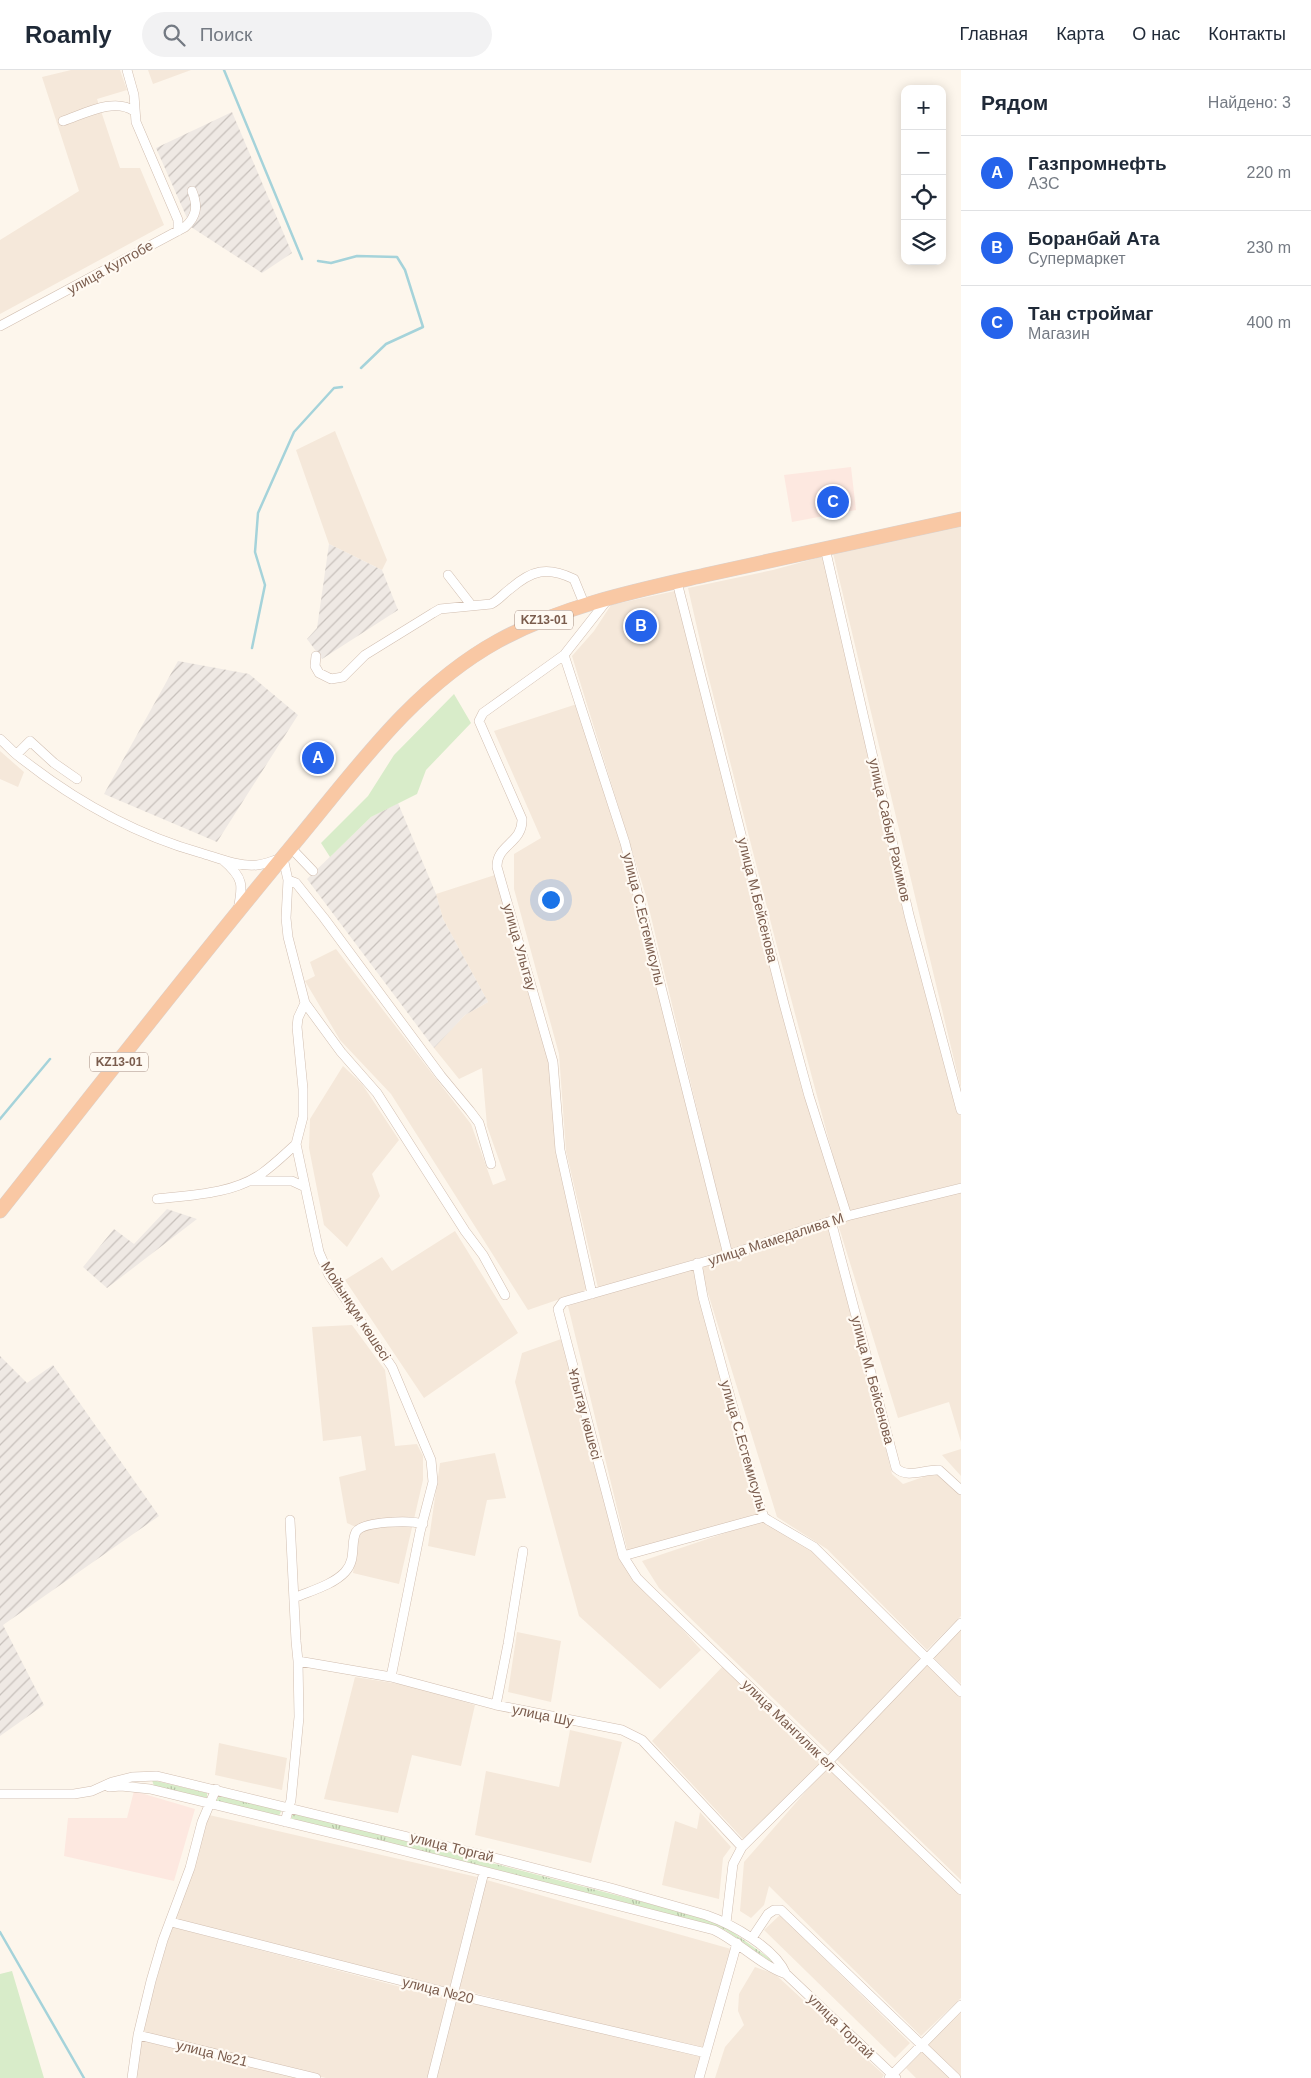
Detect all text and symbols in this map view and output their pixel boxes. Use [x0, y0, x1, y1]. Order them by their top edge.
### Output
search box [142, 12, 492, 57]
text: Roamly [25, 21, 112, 48]
icon: search [160, 21, 188, 49]
text: Поиск [200, 24, 252, 45]
text: Главная [960, 24, 1028, 44]
text: Карта [1056, 24, 1104, 44]
text: О нас [1132, 24, 1180, 44]
text: Контакты [1208, 24, 1286, 44]
map controls [901, 85, 946, 265]
button: + [901, 85, 946, 130]
text: Рядом [981, 91, 1048, 114]
text: Найдено: 3 [1208, 94, 1291, 111]
button: − [901, 130, 946, 175]
text: Газпромнефть [1028, 153, 1167, 174]
text: A [991, 164, 1003, 181]
text: 220 m [1247, 164, 1291, 181]
button: locate [901, 175, 946, 220]
text: АЗС [1028, 175, 1060, 192]
button: layers [901, 220, 946, 265]
text: Боранбай Ата [1028, 228, 1160, 249]
street label: улица Култобе [65, 237, 156, 297]
text: B [991, 239, 1003, 256]
text: 230 m [1247, 239, 1291, 256]
text: Супермаркет [1028, 250, 1126, 267]
text: Тан строймаг [1028, 303, 1154, 324]
text: C [991, 314, 1003, 331]
text: 400 m [1247, 314, 1291, 331]
text: Магазин [1028, 325, 1090, 342]
pin: C [817, 483, 849, 521]
pin: B [625, 607, 657, 645]
road number: KZ13-01 [515, 610, 573, 630]
pin: A [302, 739, 334, 777]
street label: улица Сабыр Рахимов [866, 757, 914, 903]
street label: улица М.Бейсенова [735, 836, 781, 964]
street label: улица С.Естемисулы [620, 851, 668, 987]
your location [538, 887, 564, 913]
street label: улица Улытау [500, 902, 540, 992]
road number: KZ13-01 [90, 1052, 148, 1072]
street label: улица Мамедалива М [706, 1210, 846, 1268]
street label: Мойынқұм көшесі [318, 1258, 394, 1364]
street label: улица М. Бейсенова [848, 1314, 898, 1446]
street label: Ұлытау көшесі [565, 1367, 605, 1461]
street label: улица С.Естемисулы [718, 1378, 770, 1514]
street label: улица Мангилик ел [739, 1676, 839, 1774]
street label: улица Шу [511, 1701, 575, 1729]
street label: улица Торгай [408, 1829, 496, 1865]
street label: улица №20 [401, 1973, 476, 2007]
street label: улица Торгай [805, 1990, 877, 2062]
street label: улица №21 [175, 2036, 250, 2070]

